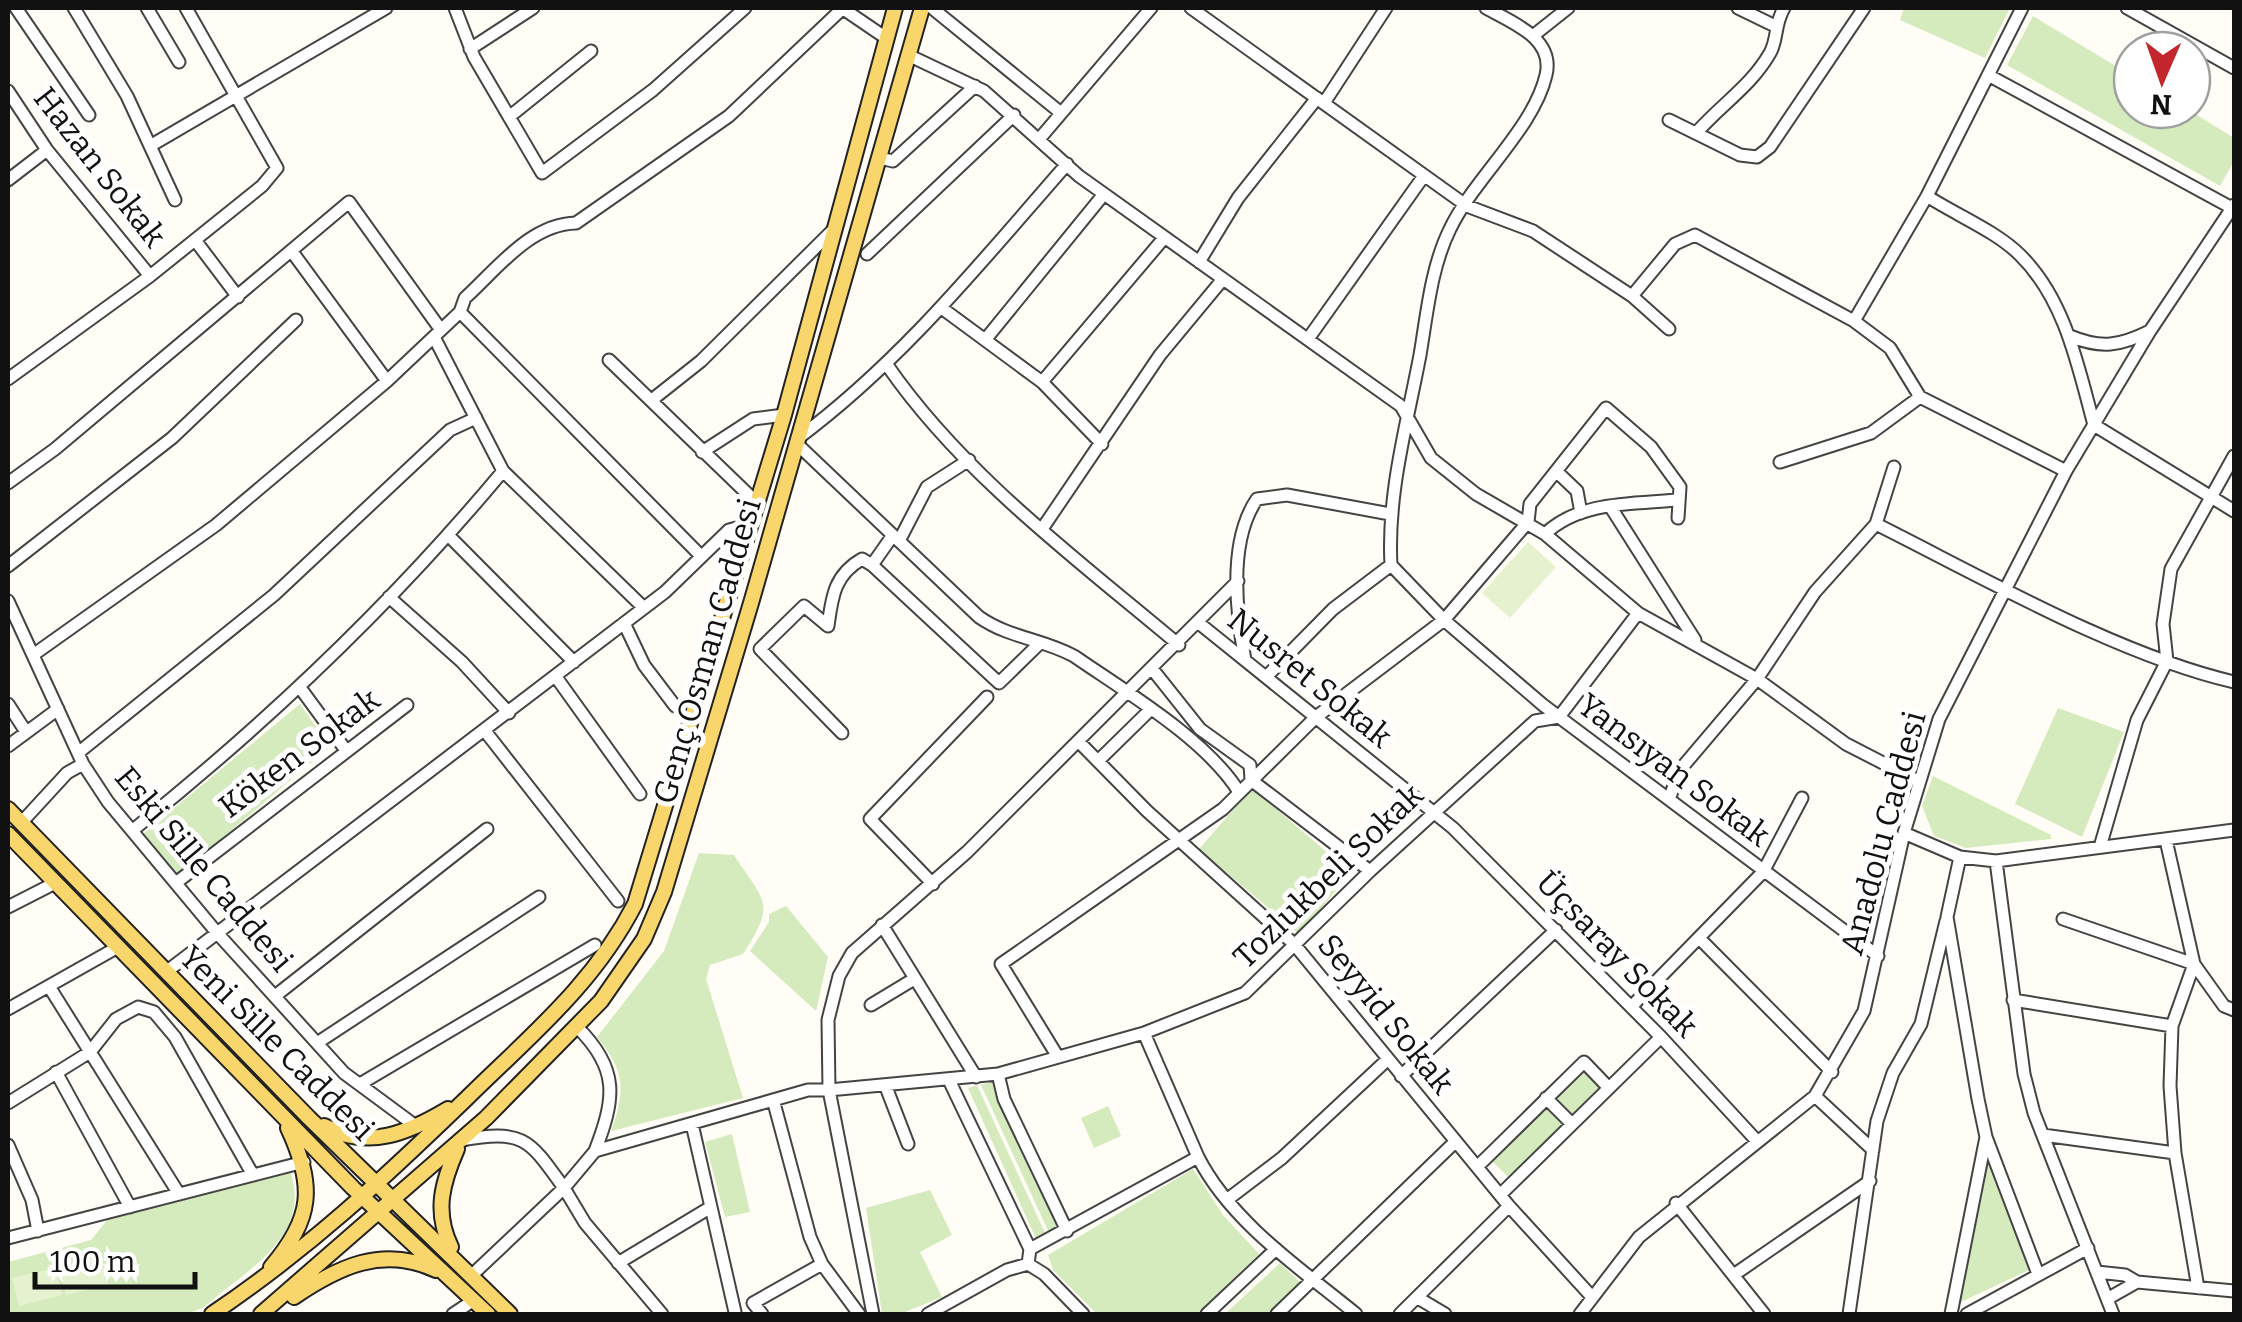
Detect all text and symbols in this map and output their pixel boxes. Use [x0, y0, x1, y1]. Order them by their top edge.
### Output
north arrow [2112, 30, 2212, 130]
street label: Hazan Sokak [26, 80, 174, 254]
text: N [2150, 88, 2173, 121]
street label: Genç Osman Caddesi [645, 494, 769, 808]
street label: Nusret Sokak [1221, 600, 1399, 756]
street label: Köken Sokak [211, 680, 387, 826]
street label: Yansıyan Sokak [1571, 686, 1777, 854]
street label: Anadolu Caddesi [1832, 707, 1934, 959]
street label: Eski Sille Caddesi [107, 759, 301, 979]
street label: Tozlukbeli Sokak [1225, 776, 1431, 976]
street label: Üçsaray Sokak [1528, 863, 1706, 1045]
street label: Seyyid Sokak [1310, 926, 1462, 1102]
street label: Yeni Sille Caddesi [172, 938, 382, 1148]
scale bar [35, 1227, 195, 1289]
text: 100 m [50, 1244, 136, 1280]

